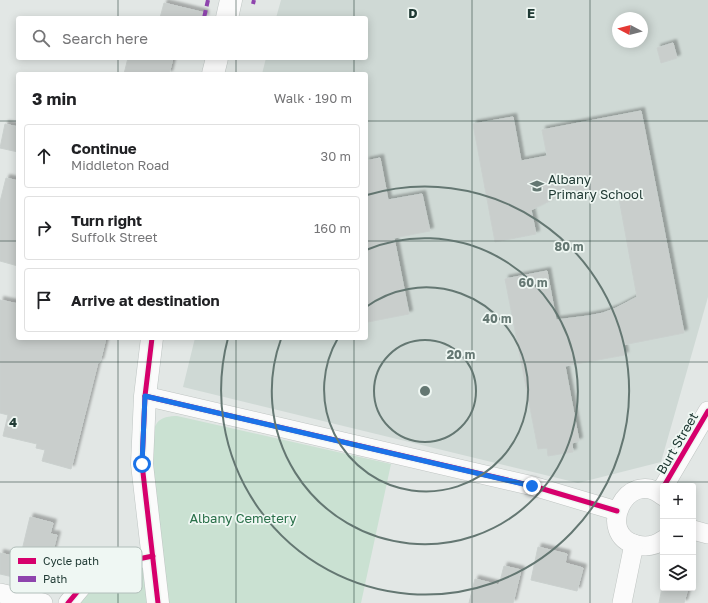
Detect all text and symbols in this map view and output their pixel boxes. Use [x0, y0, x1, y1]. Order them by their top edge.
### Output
text: D [408, 5, 418, 21]
text: E [527, 5, 535, 21]
north arrow [612, 12, 648, 48]
search box [16, 16, 368, 60]
icon: search [30, 27, 52, 49]
text: Search here [62, 29, 148, 47]
text: 3 min [32, 88, 76, 109]
text: Walk · 190 m [274, 90, 352, 106]
text: Continue [71, 139, 137, 157]
icon: ahead [33, 145, 55, 167]
text: 30 m [321, 148, 351, 164]
text: Middleton Road [71, 157, 169, 173]
place label: Albany Primary School [548, 171, 643, 202]
school or university icon: Albany Primary School [529, 178, 545, 194]
text: Turn right [71, 211, 142, 229]
icon: right [33, 217, 55, 239]
text: 160 m [314, 220, 351, 236]
text: Suffolk Street [71, 229, 158, 245]
text: 80 m [555, 239, 583, 254]
text: 60 m [519, 275, 547, 290]
icon: arrive [33, 289, 55, 311]
text: Arrive at destination [71, 291, 220, 309]
text: 40 m [483, 311, 511, 326]
text: 20 m [447, 347, 475, 362]
centre of rings [418, 384, 432, 398]
street label: Burt Street [653, 409, 701, 477]
text: 4 [9, 414, 17, 430]
route start [133, 455, 151, 473]
route end [523, 477, 541, 495]
map controls [660, 483, 696, 591]
button: + [660, 483, 696, 519]
park label: Albany Cemetery [189, 510, 297, 526]
button: − [660, 519, 696, 555]
legend [10, 547, 142, 593]
text: Cycle path [43, 554, 99, 567]
button: layers [660, 555, 696, 591]
text: Path [43, 572, 67, 585]

